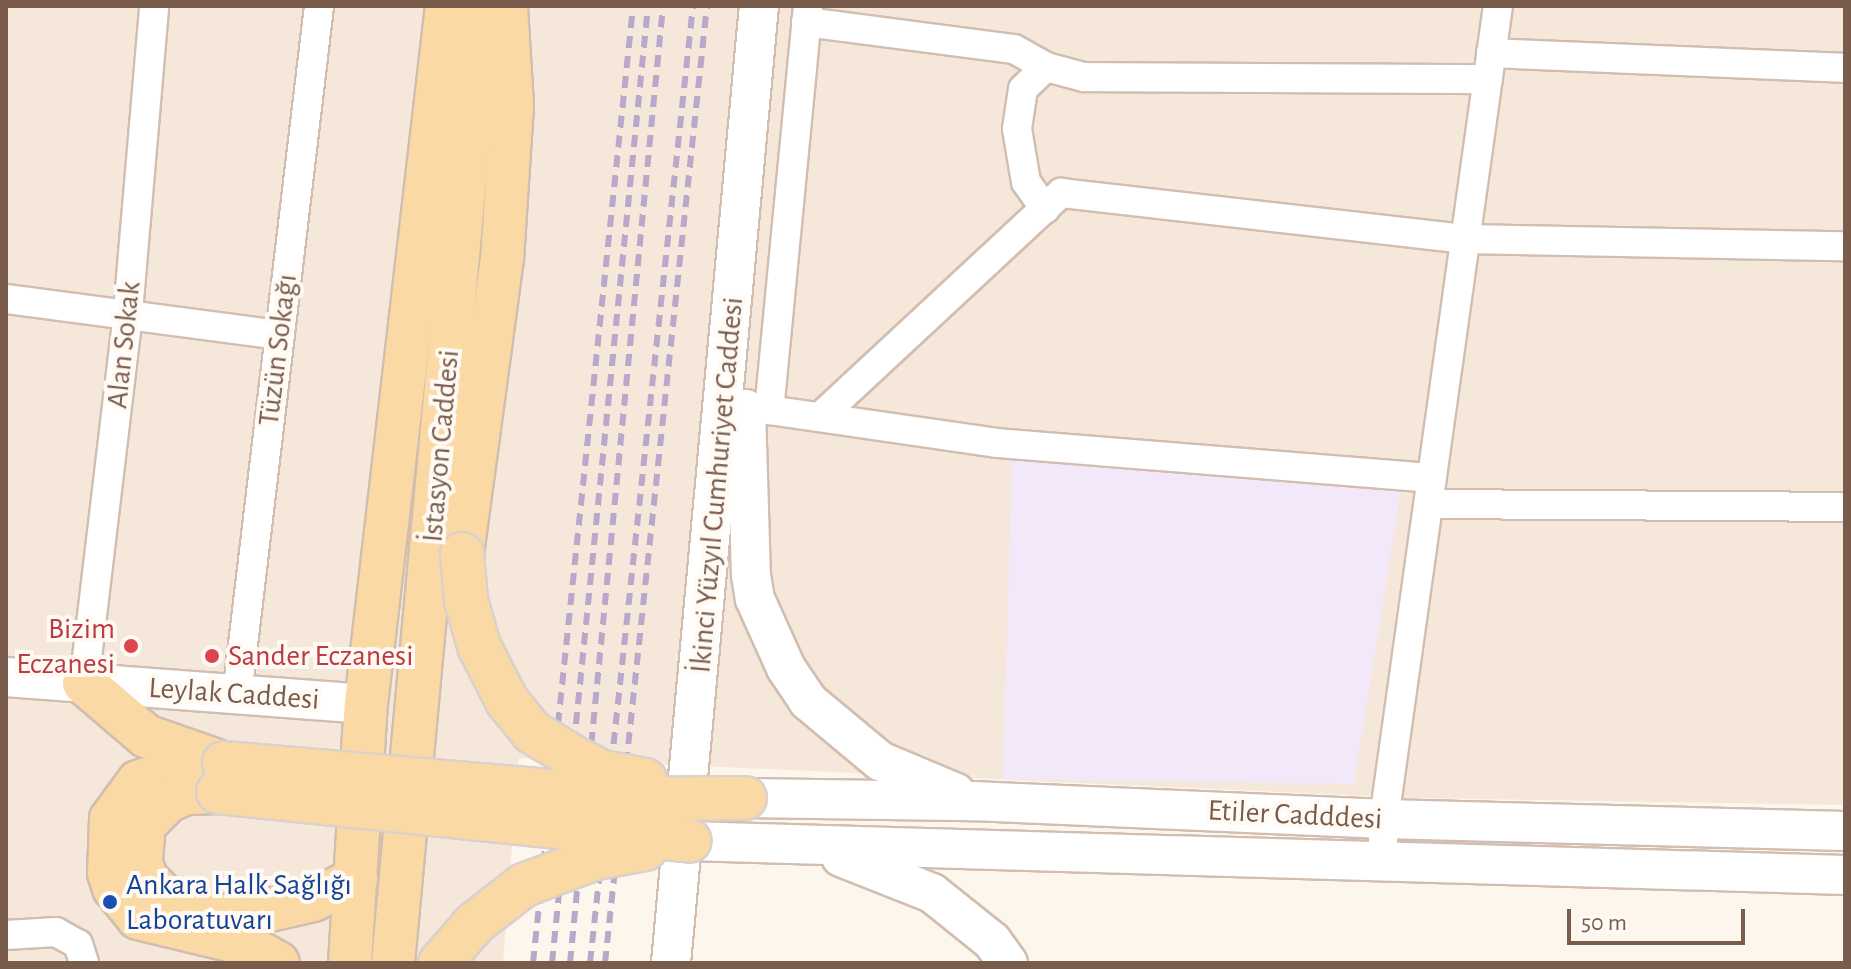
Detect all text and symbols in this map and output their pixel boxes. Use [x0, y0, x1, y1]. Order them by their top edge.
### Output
street label: Tüzün Sokağı [251, 272, 305, 428]
street label: Alan Sokak [99, 280, 149, 410]
street label: İkinci Yüzyıl Cumhuriyet Caddesi [683, 295, 751, 675]
street label: İstasyon Caddesi [415, 348, 467, 544]
place label: Bizim Eczanesi [16, 611, 115, 682]
marker: Bizim Eczanesi [122, 637, 140, 655]
place label: Sander Eczanesi [228, 638, 413, 674]
marker: Sander Eczanesi [203, 647, 221, 665]
street label: Leylak Caddesi [147, 670, 321, 718]
street label: Etiler Cadddesi [1207, 792, 1383, 838]
place label: Ankara Halk Sağlığı Laboratuvarı [126, 867, 352, 938]
marker: Ankara Halk Sağlığı Laboratuvarı [101, 893, 119, 911]
scale bar [1571, 893, 1749, 943]
text: 50 m [1581, 911, 1627, 935]

